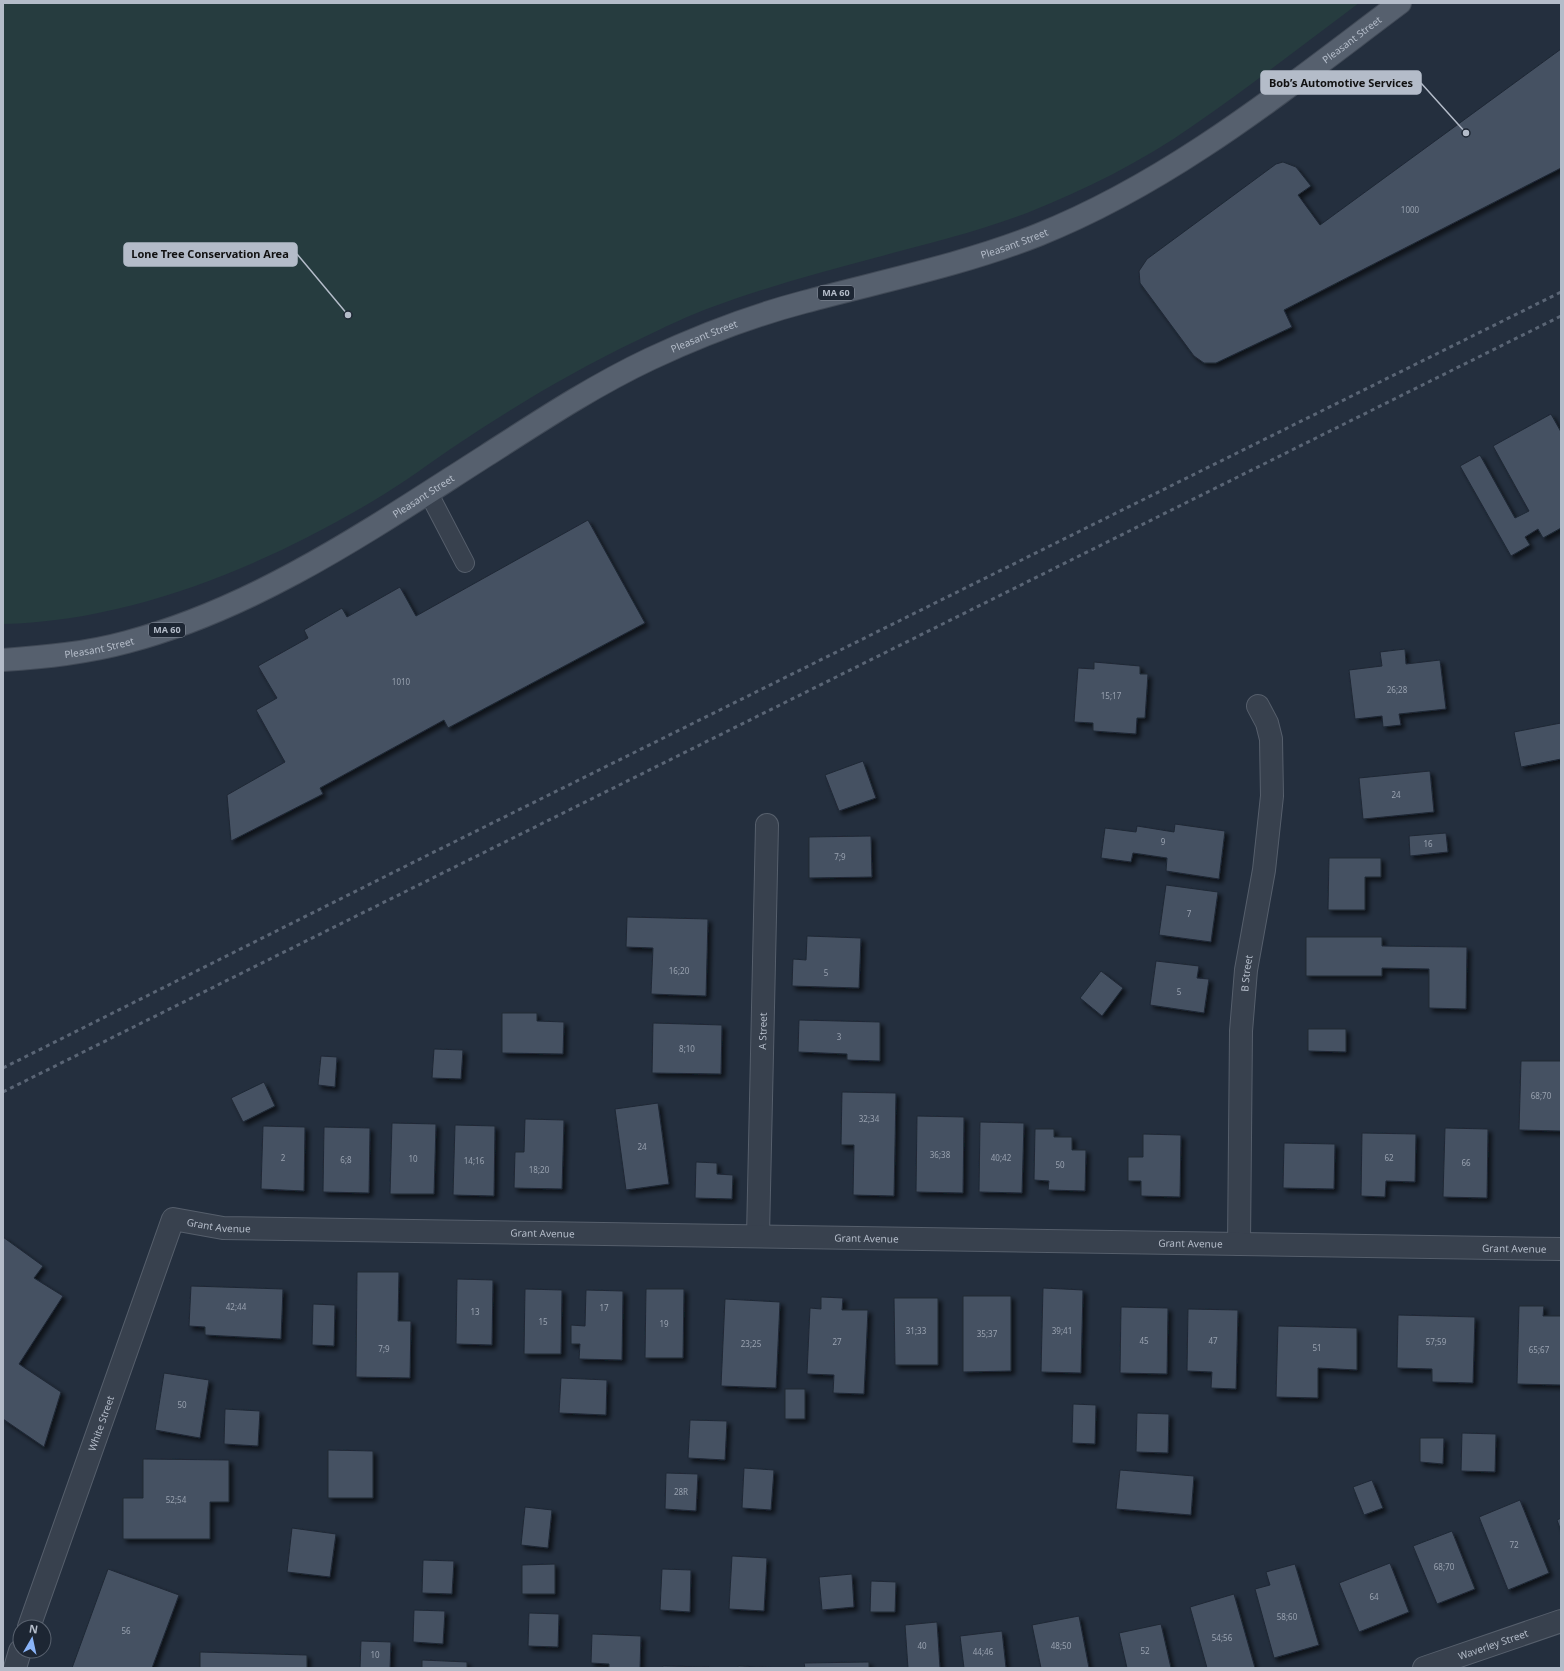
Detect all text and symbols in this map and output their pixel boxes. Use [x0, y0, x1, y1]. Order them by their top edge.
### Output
street label: Pleasant Street [1319, 12, 1384, 66]
callout: Bob’s Automotive Services [1261, 71, 1421, 94]
text: Bob’s Automotive Services [1269, 75, 1414, 90]
house number: 1000 [1401, 204, 1420, 215]
street label: Pleasant Street [979, 225, 1050, 262]
callout: Lone Tree Conservation Area [124, 243, 297, 266]
text: Lone Tree Conservation Area [131, 246, 289, 261]
road number: MA 60 [818, 286, 854, 300]
street label: Pleasant Street [668, 316, 740, 356]
street label: Pleasant Street [390, 471, 457, 521]
road number: MA 60 [149, 623, 185, 637]
street label: Pleasant Street [63, 633, 136, 661]
house number: 1010 [392, 676, 411, 687]
house number: 26;28 [1387, 684, 1408, 695]
house number: 15;17 [1101, 690, 1122, 701]
house number: 24 [1391, 789, 1401, 800]
house number: 9 [1161, 836, 1166, 847]
house number: 16 [1423, 838, 1433, 849]
house number: 7;9 [834, 851, 846, 862]
house number: 7 [1187, 908, 1192, 919]
street label: B Street [1237, 953, 1256, 992]
house number: 16;20 [669, 965, 690, 976]
house number: 5 [824, 967, 829, 978]
house number: 5 [1177, 986, 1182, 997]
street label: A Street [755, 1012, 770, 1050]
house number: 3 [837, 1031, 842, 1042]
house number: 8;10 [679, 1043, 695, 1054]
house number: 68;70 [1531, 1090, 1552, 1101]
house number: 32;34 [859, 1113, 880, 1124]
house number: 24 [637, 1141, 647, 1152]
house number: 36;38 [930, 1149, 951, 1160]
house number: 2 [281, 1152, 286, 1163]
house number: 40;42 [991, 1152, 1012, 1163]
house number: 62 [1384, 1152, 1394, 1163]
house number: 10 [408, 1153, 418, 1164]
house number: 6;8 [340, 1154, 352, 1165]
house number: 14;16 [464, 1155, 485, 1166]
house number: 66 [1461, 1157, 1471, 1168]
house number: 50 [1055, 1159, 1065, 1170]
house number: 18;20 [529, 1164, 550, 1175]
street label: Grant Avenue [186, 1215, 251, 1235]
street label: Grant Avenue [510, 1226, 575, 1241]
street label: Grant Avenue [834, 1231, 899, 1246]
street label: Grant Avenue [1158, 1236, 1223, 1251]
street label: Grant Avenue [1482, 1241, 1547, 1256]
house number: 42;44 [226, 1301, 247, 1312]
house number: 17 [599, 1302, 609, 1313]
house number: 13 [470, 1306, 480, 1317]
house number: 15 [538, 1316, 548, 1327]
house number: 19 [659, 1318, 669, 1329]
house number: 31;33 [906, 1325, 927, 1336]
house number: 39;41 [1052, 1325, 1072, 1336]
house number: 35;37 [977, 1328, 998, 1339]
house number: 45 [1139, 1335, 1149, 1346]
house number: 47 [1208, 1335, 1218, 1346]
house number: 27 [832, 1336, 842, 1347]
house number: 57;59 [1426, 1336, 1447, 1347]
house number: 23;25 [741, 1338, 762, 1349]
house number: 51 [1312, 1342, 1322, 1353]
house number: 7;9 [378, 1343, 390, 1354]
house number: 65;67 [1529, 1344, 1550, 1355]
street label: White Street [85, 1393, 117, 1453]
house number: 50 [177, 1399, 187, 1410]
house number: 28R [674, 1486, 688, 1497]
house number: 52;54 [166, 1494, 187, 1505]
house number: 72 [1509, 1539, 1519, 1550]
house number: 68;70 [1434, 1561, 1455, 1572]
house number: 64 [1369, 1591, 1379, 1602]
house number: 58;60 [1277, 1611, 1298, 1622]
north arrow [12, 1619, 52, 1659]
text: N [28, 1621, 39, 1637]
house number: 56 [121, 1625, 131, 1636]
street label: Waverley Street [1456, 1626, 1530, 1663]
house number: 54;56 [1212, 1632, 1233, 1643]
house number: 40 [917, 1640, 927, 1651]
house number: 48;50 [1051, 1640, 1072, 1651]
house number: 52 [1140, 1645, 1150, 1656]
house number: 44;46 [973, 1646, 994, 1657]
house number: 10 [370, 1649, 380, 1660]

